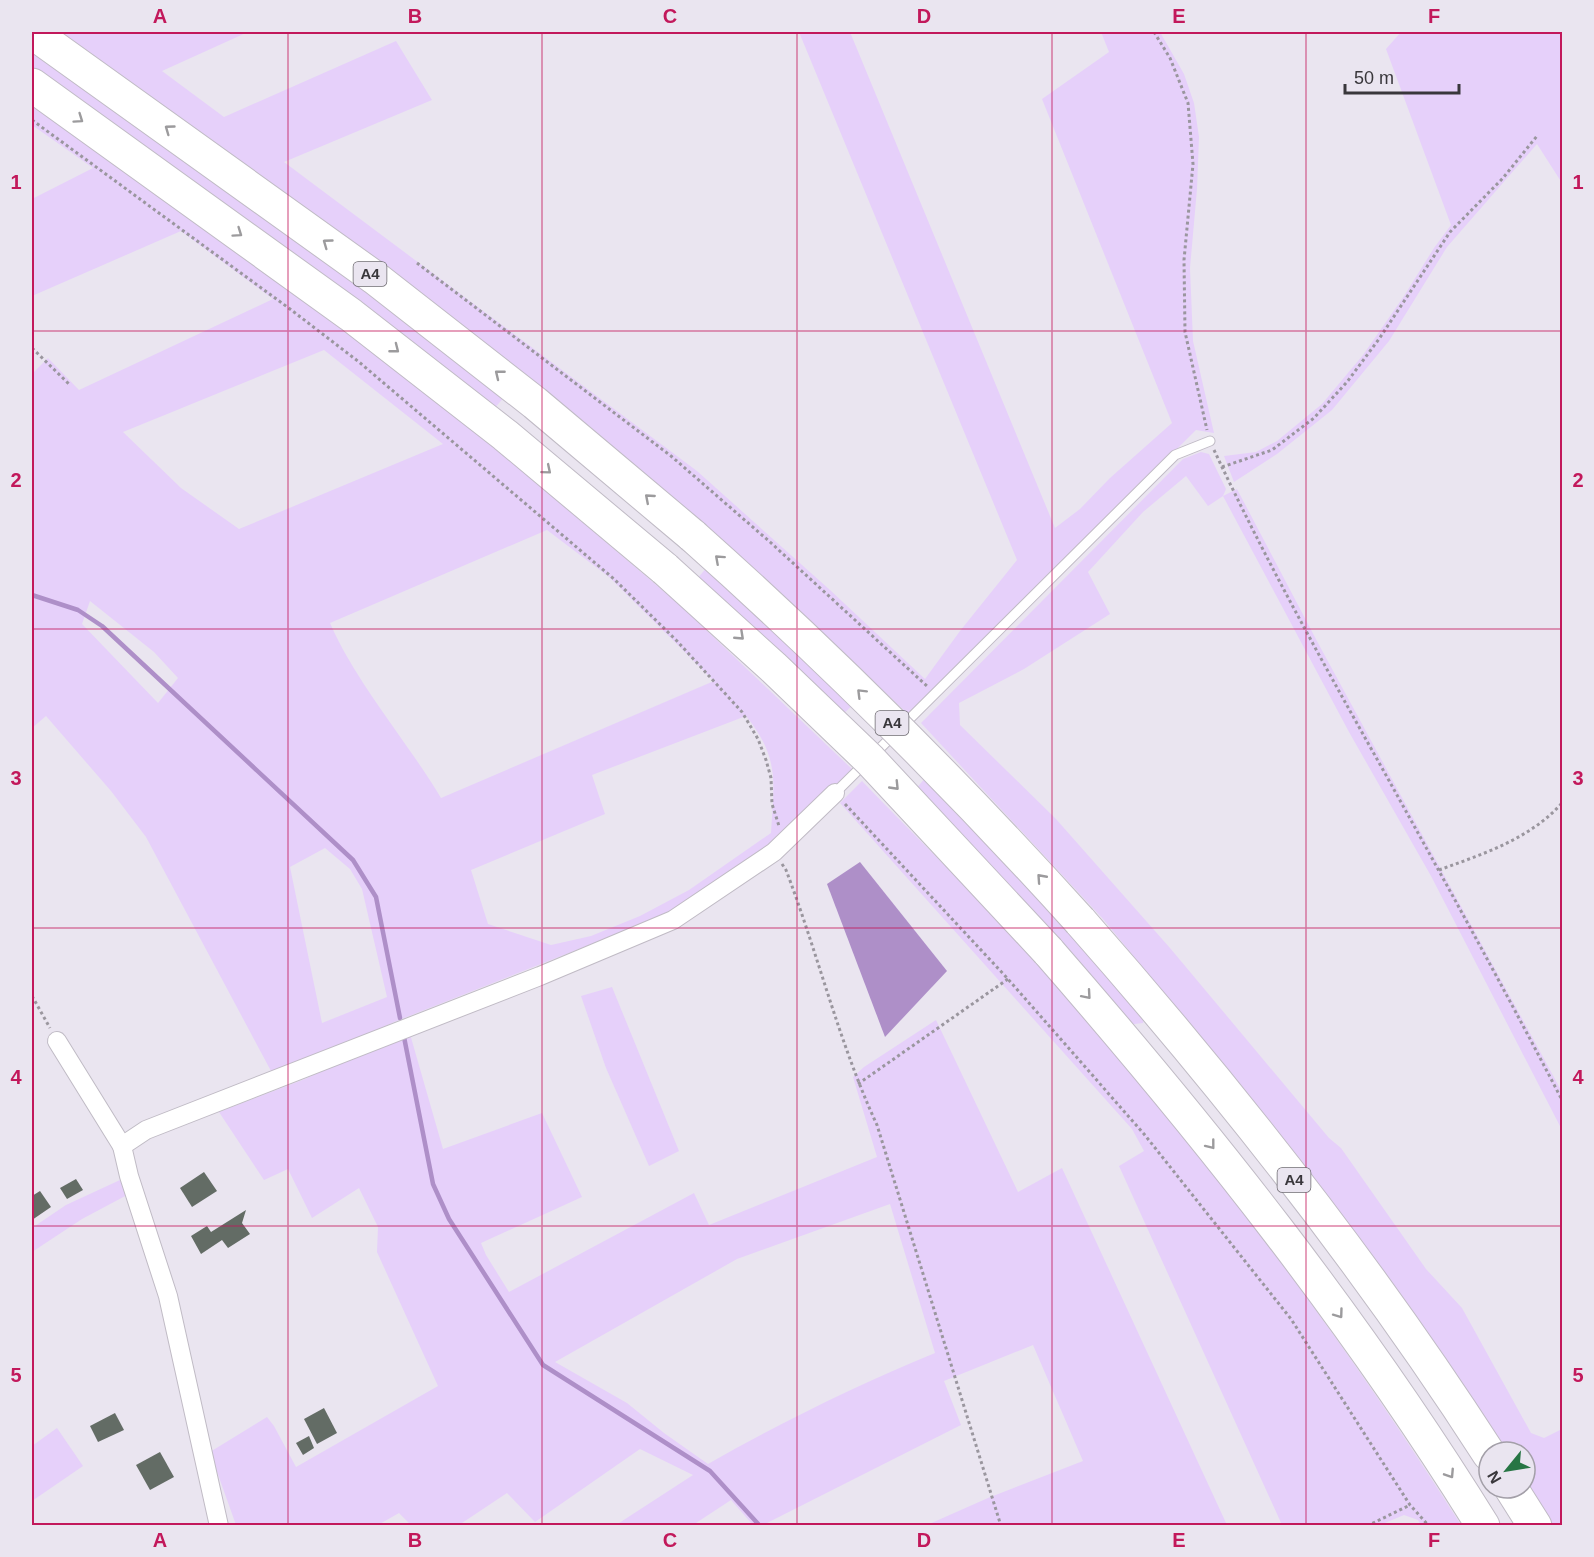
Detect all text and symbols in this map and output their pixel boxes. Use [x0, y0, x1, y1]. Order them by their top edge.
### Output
text: A [153, 5, 167, 27]
text: B [408, 5, 422, 27]
text: C [663, 5, 677, 27]
text: D [917, 5, 931, 27]
text: E [1172, 5, 1186, 27]
text: F [1428, 5, 1440, 27]
scale bar [1345, 57, 1459, 95]
text: 50 m [1354, 68, 1394, 88]
one-way arrow [73, 112, 84, 123]
one-way arrow [164, 125, 175, 136]
text: 1 [10, 171, 22, 193]
text: 1 [1572, 171, 1584, 193]
one-way arrow [231, 225, 242, 236]
one-way arrow [323, 239, 334, 250]
road number: A4 [354, 262, 386, 286]
one-way arrow [388, 341, 399, 352]
one-way arrow [495, 370, 506, 381]
one-way arrow [541, 462, 552, 473]
text: 2 [10, 469, 22, 491]
text: 2 [1572, 469, 1584, 491]
one-way arrow [645, 494, 656, 505]
one-way arrow [715, 555, 726, 566]
one-way arrow [733, 629, 743, 640]
one-way arrow [858, 689, 869, 700]
road number: A4 [876, 711, 908, 735]
text: 3 [10, 767, 22, 789]
text: 3 [1572, 767, 1584, 789]
one-way arrow [888, 779, 899, 789]
one-way arrow [1037, 874, 1048, 885]
one-way arrow [1080, 988, 1091, 999]
text: 4 [10, 1066, 22, 1088]
text: 4 [1572, 1066, 1584, 1088]
one-way arrow [1204, 1139, 1215, 1150]
road number: A4 [1278, 1168, 1310, 1192]
one-way arrow [1332, 1307, 1343, 1318]
text: 5 [10, 1364, 22, 1386]
text: 5 [1572, 1364, 1584, 1386]
north arrow [1477, 1440, 1537, 1500]
one-way arrow [1443, 1468, 1455, 1478]
text: N [1484, 1468, 1505, 1487]
text: A [153, 1529, 167, 1551]
text: B [408, 1529, 422, 1551]
text: C [663, 1529, 677, 1551]
text: D [917, 1529, 931, 1551]
text: E [1172, 1529, 1186, 1551]
text: F [1428, 1529, 1440, 1551]

